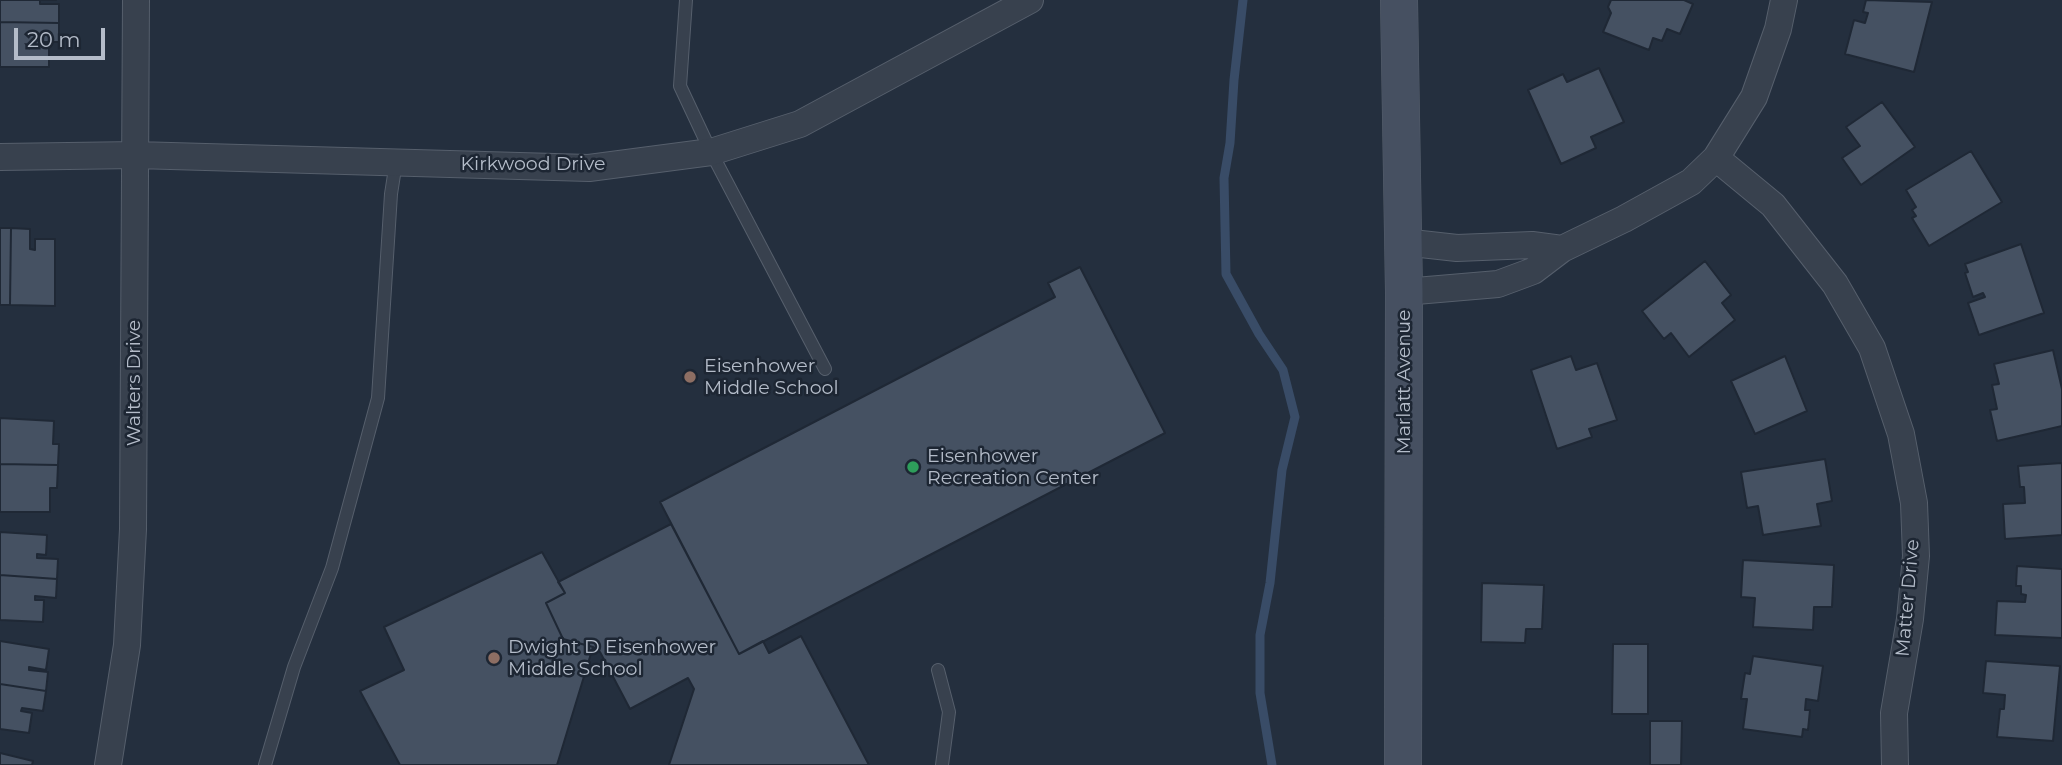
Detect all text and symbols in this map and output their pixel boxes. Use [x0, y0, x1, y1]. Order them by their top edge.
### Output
scale bar [18, 14, 108, 58]
text: 20 m [27, 27, 81, 52]
street label: Kirkwood Drive [461, 153, 605, 175]
street label: Marlatt Avenue [1393, 310, 1415, 454]
street label: Walters Drive [123, 320, 145, 446]
place label: Eisenhower Middle School [704, 355, 839, 399]
marker: Eisenhower Middle School [682, 369, 698, 385]
place label: Eisenhower Recreation Center [927, 445, 1099, 489]
marker: Eisenhower Recreation Center [905, 459, 921, 475]
street label: Matter Drive [1892, 538, 1924, 658]
place label: Dwight D Eisenhower Middle School [508, 636, 716, 680]
marker: Dwight D Eisenhower Middle School [486, 650, 502, 666]

